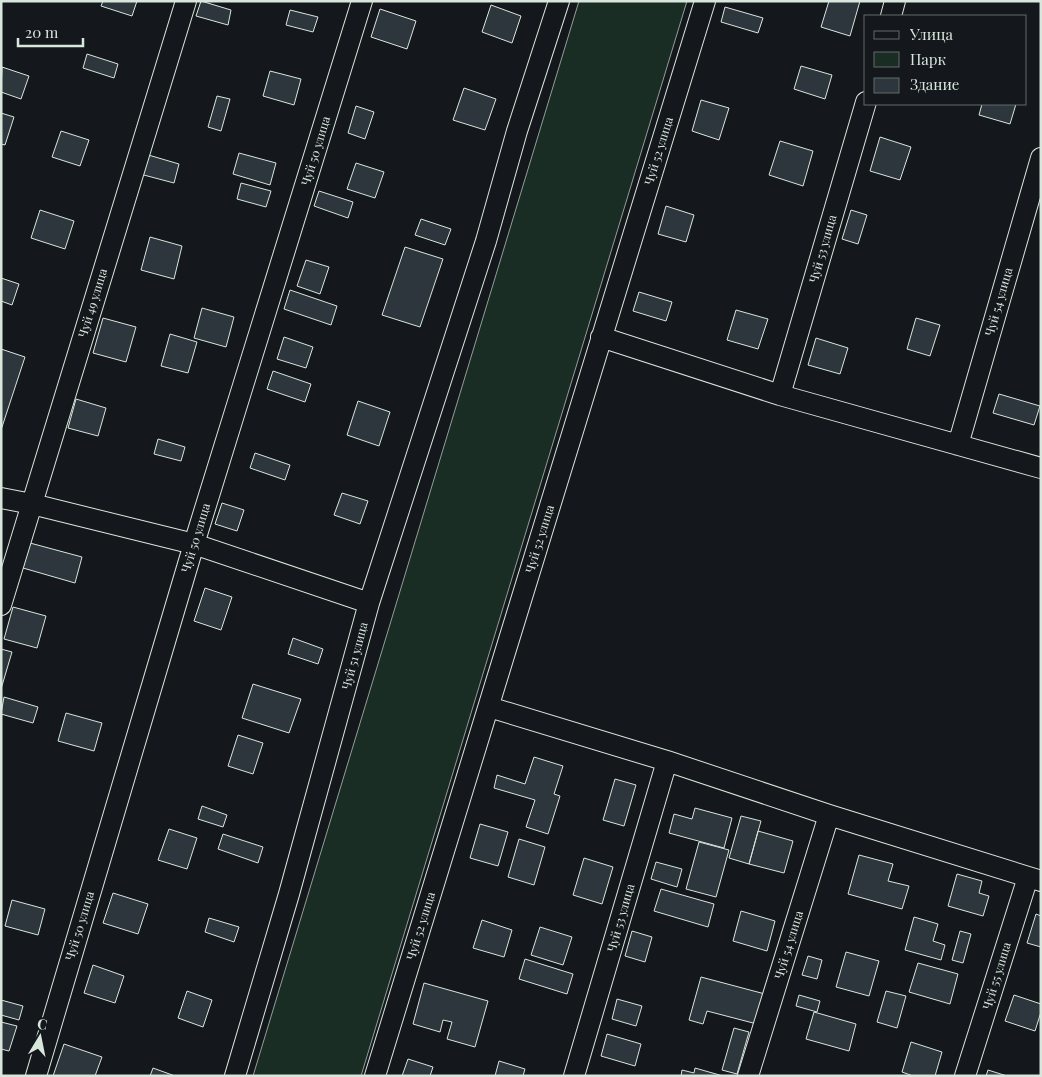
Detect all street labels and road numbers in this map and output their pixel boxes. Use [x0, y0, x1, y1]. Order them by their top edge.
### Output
street label: Чуй 50 улица [297, 114, 333, 187]
street label: Чуй 52 улица [640, 115, 676, 187]
street label: Чуй 53 улица [805, 213, 839, 285]
street label: Чуй 54 улица [981, 265, 1015, 338]
street label: Чуй 49 улица [74, 266, 110, 339]
street label: Чуй 50 улица [177, 501, 213, 574]
street label: Чуй 52 улица [521, 503, 557, 575]
street label: Чуй 51 улица [337, 620, 371, 691]
street label: Чуй 53 улица [603, 882, 637, 954]
street label: Чуй 50 улица [61, 889, 97, 962]
street label: Чуй 52 улица [402, 890, 438, 962]
street label: Чуй 54 улица [770, 909, 806, 981]
street label: Чуй 55 улица [978, 940, 1014, 1011]

